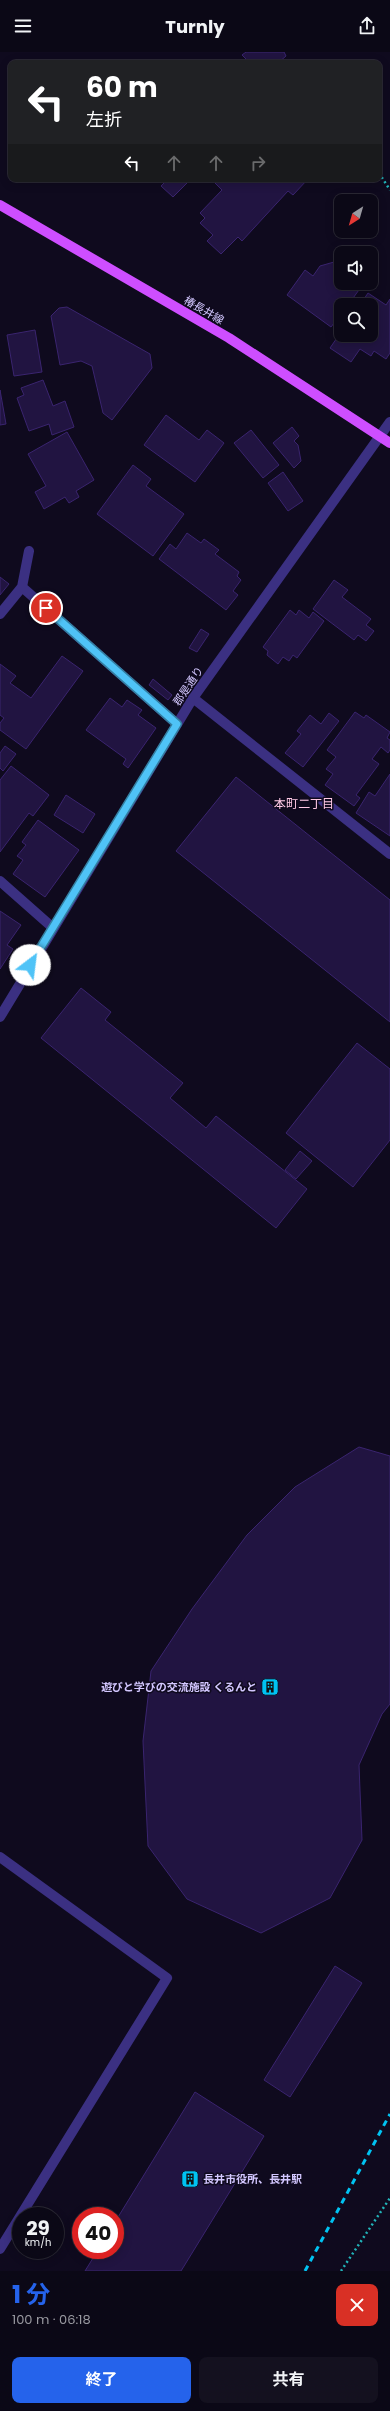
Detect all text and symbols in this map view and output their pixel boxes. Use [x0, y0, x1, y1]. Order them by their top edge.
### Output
text: Turnly [165, 14, 225, 39]
icon: menu [12, 15, 34, 37]
icon: share [356, 15, 378, 37]
text: 60 m [86, 68, 158, 107]
icon: left [20, 76, 72, 128]
text: 左折 [86, 107, 122, 132]
icon: left [121, 152, 143, 174]
icon: ahead [163, 152, 185, 174]
icon: ahead [205, 152, 227, 174]
icon: right [247, 152, 269, 174]
north arrow [334, 194, 378, 238]
map controls [334, 194, 378, 342]
button: sound [334, 246, 378, 290]
street label: 椿長井線 [181, 292, 227, 328]
button: search [334, 298, 378, 342]
pin [29, 591, 63, 625]
icon: arrive [35, 597, 57, 619]
street label: 郡是通り [169, 663, 207, 709]
district label: 本町二丁目 [274, 795, 334, 812]
position arrow [9.0, 944, 51.0, 986]
building icon: 遊びと学びの交流施設 くるんと [260, 1677, 280, 1697]
place label: 遊びと学びの交流施設 くるんと [101, 1679, 257, 1695]
building icon: 長井市役所、長井駅 [180, 2169, 200, 2189]
place label: 長井市役所、長井駅 [203, 2171, 302, 2187]
speed limit sign: 40 [72, 2207, 124, 2259]
text: 29 [26, 2214, 50, 2242]
text: km/h [25, 2235, 51, 2250]
text: 1 分 [12, 2278, 50, 2311]
button: close [336, 2284, 378, 2326]
text: 100 m · 06:18 [12, 2310, 91, 2329]
button: 終了 [12, 2357, 191, 2403]
button: 共有 [199, 2357, 378, 2403]

